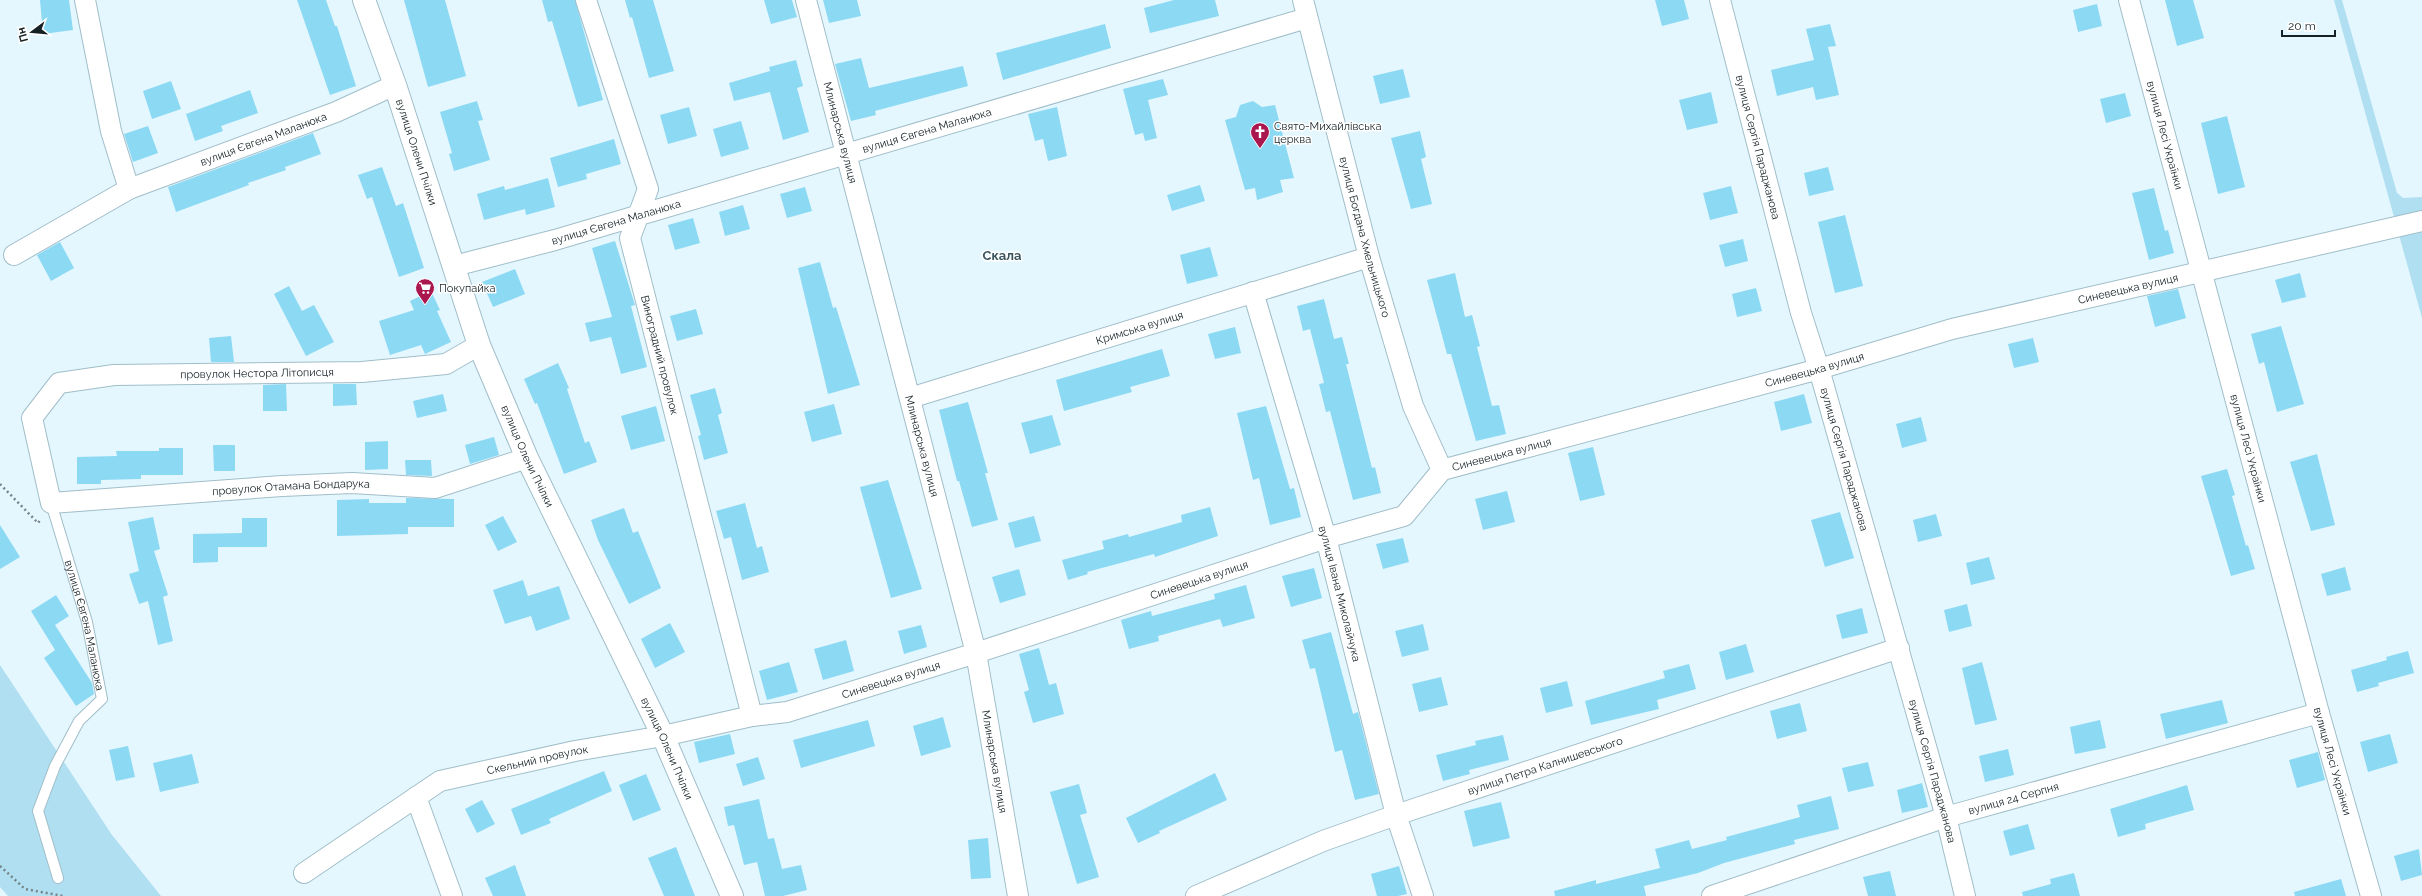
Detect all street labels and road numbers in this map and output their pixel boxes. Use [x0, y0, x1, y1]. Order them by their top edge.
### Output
street label: вулиця Сергія Параджанова [1733, 74, 1782, 221]
street label: вулиця Лесі Українки [2144, 80, 2185, 191]
street label: Млинарська вулиця [821, 81, 859, 185]
street label: вулиця Олени Пчілки [393, 98, 439, 207]
street label: вулиця Євгена Маланюка [861, 106, 993, 156]
street label: вулиця Євгена Маланюка [199, 110, 329, 169]
street label: вулиця Богдана Хмельницького [1337, 155, 1393, 319]
street label: вулиця Євгена Маланюка [550, 197, 682, 248]
street label: Синевецька вулиця [2077, 271, 2179, 307]
street label: Виноградний провулок [638, 294, 681, 417]
street label: Кримська вулиця [1094, 308, 1185, 348]
street label: Синевецька вулиця [1764, 350, 1866, 390]
street label: провулок Нестора Літописця [180, 366, 334, 381]
street label: вулиця Сергія Параджанова [1818, 386, 1871, 533]
street label: вулиця Лесі Українки [2227, 393, 2269, 504]
street label: Млинарська вулиця [902, 394, 941, 498]
street label: вулиця Олени Пчілки [498, 403, 556, 510]
street label: Синевецька вулиця [1451, 435, 1553, 474]
street label: провулок Отамана Бондарука [212, 477, 370, 498]
street label: вулиця Івана Миколайчука [1316, 524, 1363, 663]
street label: Синевецька вулиця [1149, 558, 1250, 602]
street label: вулиця Євгена Маланюка [62, 559, 106, 692]
street label: Синевецька вулиця [840, 659, 942, 702]
street label: вулиця Олени Пчілки [638, 695, 696, 802]
street label: вулиця Сергія Параджанова [1906, 698, 1958, 844]
street label: вулиця Лесі Українки [2311, 706, 2354, 817]
street label: Млинарська вулиця [979, 709, 1010, 814]
street label: вулиця Петра Калнишевського [1466, 734, 1625, 798]
street label: Скельний провулок [486, 743, 589, 777]
street label: вулиця 24 Серпня [1967, 780, 2060, 817]

